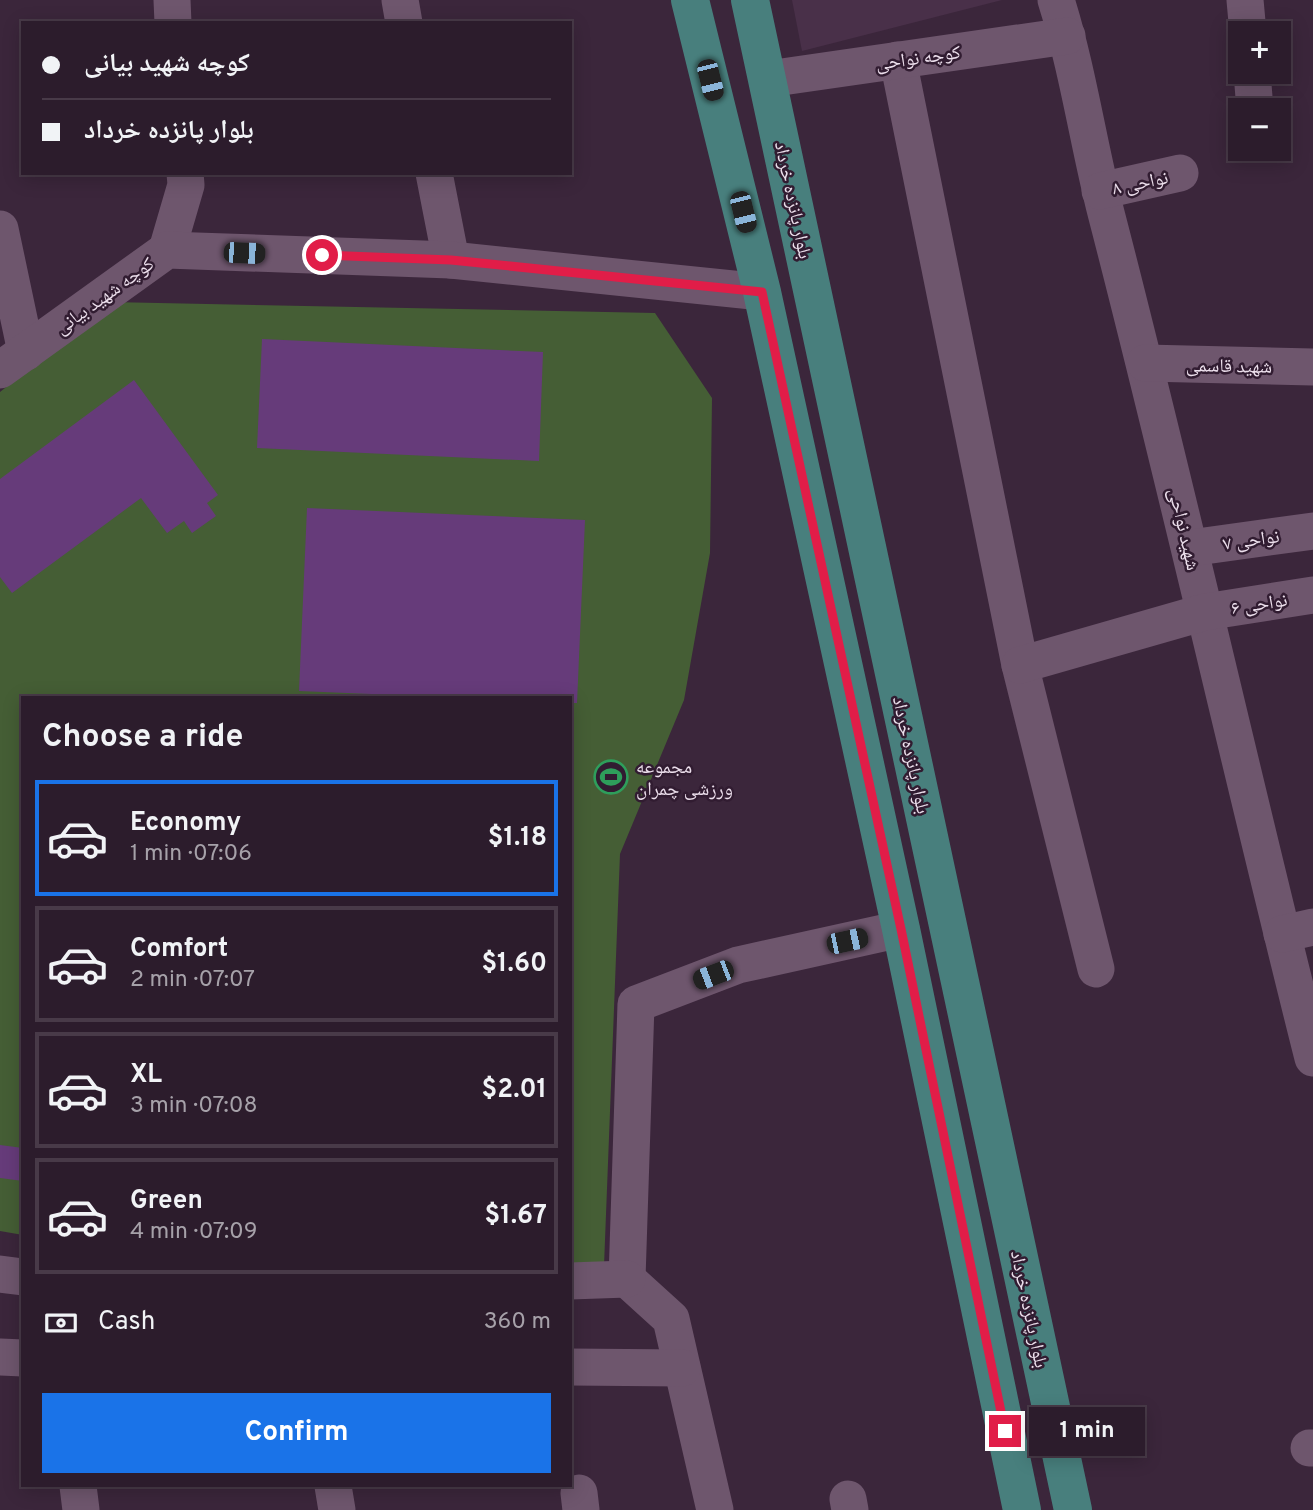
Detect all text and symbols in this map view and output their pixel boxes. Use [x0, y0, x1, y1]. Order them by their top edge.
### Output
map controls [1228, 21, 1291, 161]
button: + [1228, 21, 1291, 84]
street label: کوچه نواحی [874, 41, 962, 77]
text: کوچه شهید بیانی [84, 48, 250, 81]
car [695, 57, 726, 103]
button: − [1228, 98, 1291, 161]
text: بلوار پانزده خرداد [84, 115, 254, 148]
street label: بلوار پانزده خرداد [768, 140, 816, 261]
street label: نواحی ۸ [1110, 166, 1171, 202]
car [728, 189, 759, 235]
route start [306, 239, 338, 271]
car [223, 242, 266, 264]
street label: کوچه شهید بیانی [51, 252, 160, 341]
street label: شهید قاسمی [1186, 354, 1272, 380]
street label: شهید نواحی [1162, 486, 1204, 573]
street label: نواحی ۷ [1221, 525, 1281, 557]
street label: نواحی ۶ [1229, 589, 1289, 621]
street label: بلوار پانزده خرداد [886, 695, 934, 816]
text: Choose a ride [42, 718, 243, 758]
place label: مجموعه ورزشی چمران [636, 756, 733, 802]
sports icon: مجموعه ورزشی چمران [592, 758, 630, 796]
icon: car [46, 807, 109, 870]
text: Economy [130, 807, 241, 840]
text: $1.18 [488, 822, 547, 855]
text: 1 min · 07:06 [130, 840, 252, 869]
car [825, 926, 870, 956]
icon: car [46, 933, 109, 996]
text: Comfort [130, 933, 228, 966]
text: $1.60 [481, 948, 547, 981]
car [690, 958, 737, 992]
text: 2 min · 07:07 [130, 966, 255, 995]
icon: car [46, 1059, 109, 1122]
text: XL [130, 1059, 162, 1092]
text: $2.01 [482, 1074, 547, 1107]
text: 3 min · 07:08 [130, 1092, 258, 1121]
icon: car [46, 1185, 109, 1248]
text: Green [130, 1185, 203, 1218]
text: $1.67 [485, 1200, 547, 1233]
text: 4 min · 07:09 [130, 1218, 258, 1247]
street label: بلوار پانزده خرداد [1004, 1249, 1052, 1370]
icon: cash [42, 1304, 80, 1342]
text: Cash [98, 1306, 155, 1339]
text: 360 m [484, 1308, 551, 1337]
button: Confirm [42, 1393, 551, 1473]
callout: 1 min [1030, 1406, 1145, 1456]
route end [989, 1415, 1021, 1447]
text: 1 min [1059, 1417, 1115, 1446]

